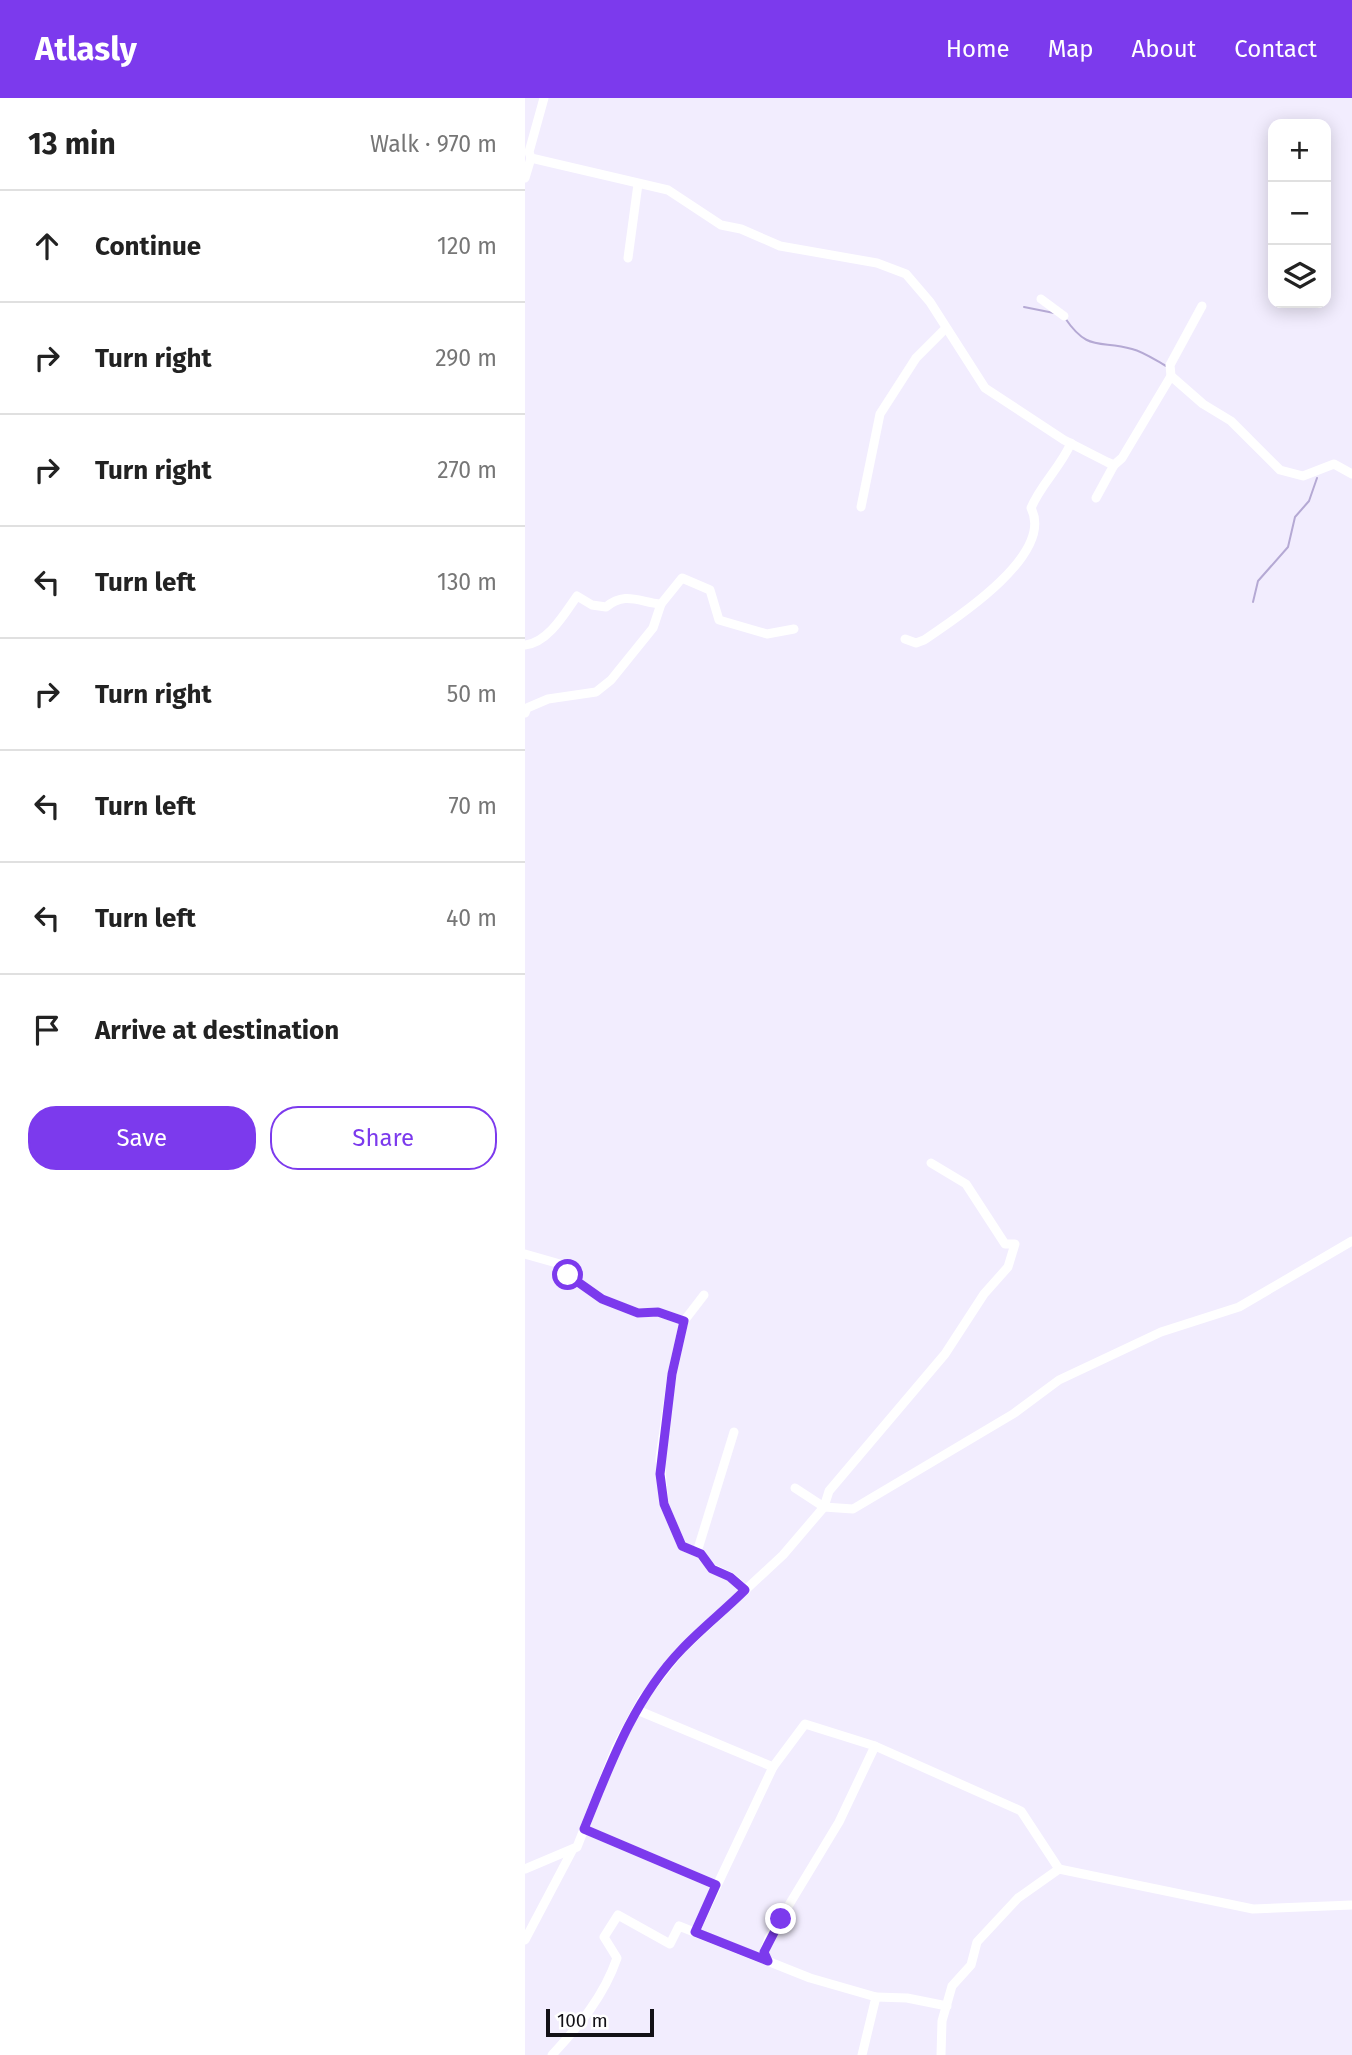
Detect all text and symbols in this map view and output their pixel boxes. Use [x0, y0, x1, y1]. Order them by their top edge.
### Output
text: Atlasly [35, 29, 137, 69]
text: Home [946, 35, 1010, 63]
text: Map [1048, 35, 1094, 63]
text: About [1132, 35, 1196, 63]
text: Contact [1234, 35, 1317, 63]
map controls [1268, 119, 1331, 308]
button: + [1268, 119, 1331, 182]
text: 13 min [28, 126, 116, 162]
text: Walk · 970 m [370, 130, 497, 158]
button: − [1268, 182, 1331, 245]
icon: ahead [28, 227, 66, 265]
text: Continue [95, 231, 201, 262]
text: 120 m [437, 232, 497, 260]
button: layers [1268, 245, 1331, 308]
icon: right [28, 339, 66, 377]
text: Turn right [95, 343, 212, 374]
text: 290 m [435, 344, 497, 372]
icon: right [28, 451, 66, 489]
text: Turn right [95, 455, 212, 486]
text: 270 m [437, 456, 497, 484]
icon: left [28, 563, 66, 601]
text: Turn left [95, 567, 196, 598]
text: 130 m [437, 568, 497, 596]
icon: right [28, 675, 66, 713]
text: Turn right [95, 679, 212, 710]
text: 50 m [447, 680, 497, 708]
icon: left [28, 787, 66, 825]
text: Turn left [95, 791, 196, 822]
text: 70 m [448, 792, 497, 820]
icon: left [28, 899, 66, 937]
text: Turn left [95, 903, 196, 934]
text: 40 m [446, 904, 497, 932]
icon: arrive [28, 1011, 66, 1049]
text: Arrive at destination [95, 1015, 339, 1046]
button: Save [28, 1106, 256, 1170]
button: Share [270, 1106, 497, 1170]
route start [552, 1259, 583, 1290]
route end [765, 1903, 796, 1934]
scale bar [546, 2006, 655, 2038]
text: 100 m [557, 2009, 608, 2032]

